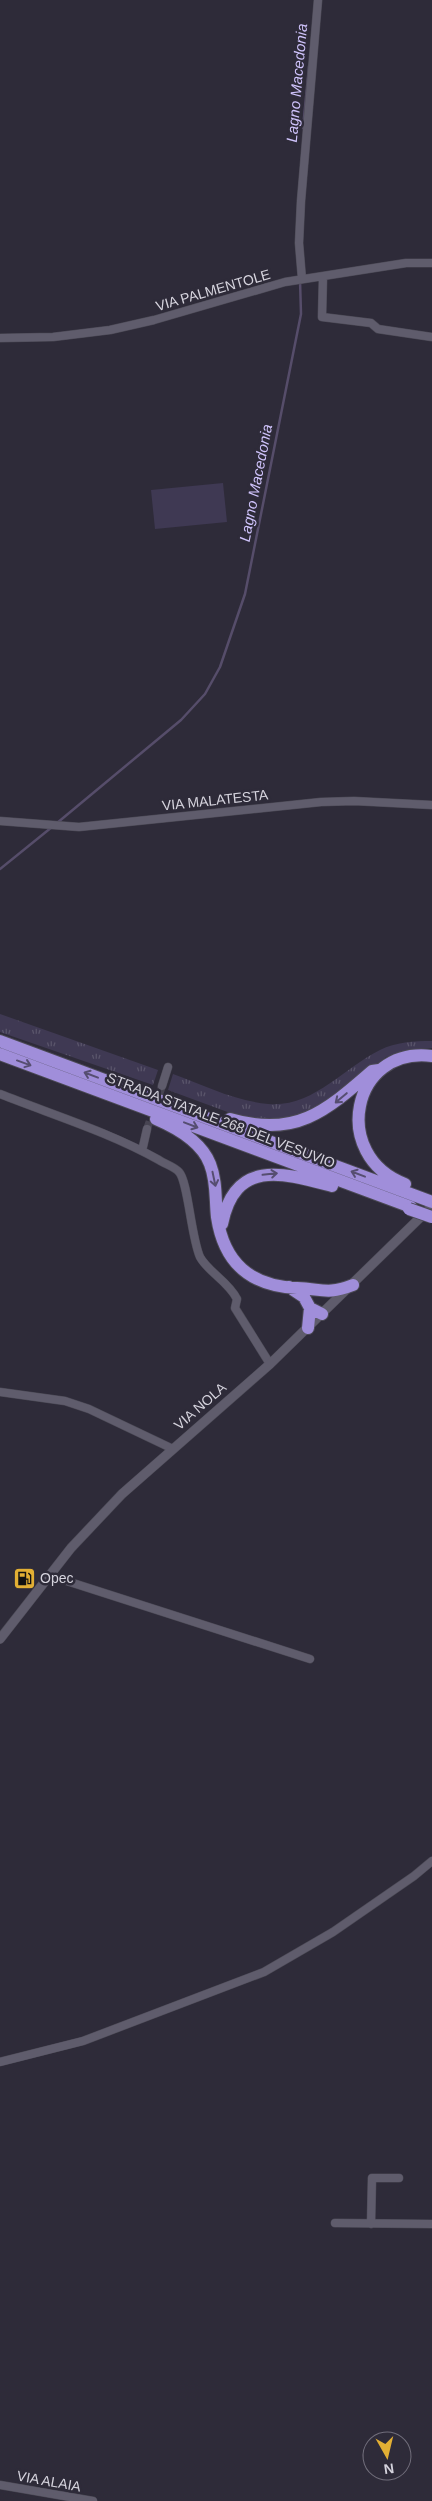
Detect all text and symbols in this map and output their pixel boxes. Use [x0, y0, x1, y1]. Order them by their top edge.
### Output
water label: Lagno Macedonia [283, 23, 310, 143]
street label: VIA PALMENTOLE [154, 266, 272, 314]
water label: Lagno Macedonia [236, 423, 275, 543]
street label: VIA MALATESTA [161, 786, 270, 814]
one-way arrow [15, 1058, 31, 1068]
street label: STRADA STATALE 268 DEL VESUVIO [105, 1069, 337, 1171]
one-way arrow [83, 1070, 99, 1079]
one-way arrow [335, 1092, 348, 1103]
one-way arrow [183, 1121, 199, 1130]
one-way arrow [351, 1169, 366, 1178]
one-way arrow [262, 1170, 278, 1179]
one-way arrow [210, 1171, 219, 1187]
street label: VIA NOLA [171, 1379, 230, 1433]
fuel station icon: Opec [12, 1566, 36, 1590]
place label: Opec [40, 1570, 73, 1586]
north arrow [362, 2431, 412, 2481]
text: N [383, 2460, 395, 2478]
street label: VIA ALAIA [16, 2468, 83, 2495]

